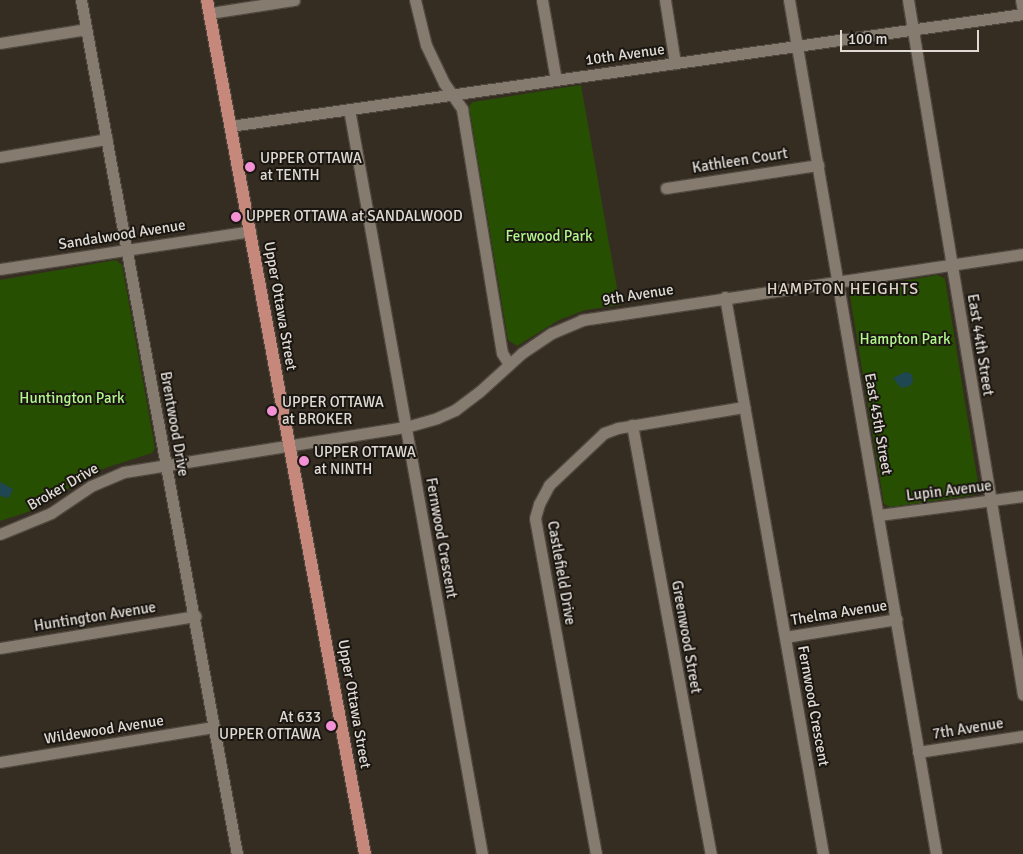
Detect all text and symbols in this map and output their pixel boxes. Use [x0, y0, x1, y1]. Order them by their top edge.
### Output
scale bar [843, 20, 982, 52]
text: 100 m [848, 30, 888, 48]
street label: 10th Avenue [584, 41, 666, 69]
street label: Kathleen Court [691, 145, 789, 177]
place label: UPPER OTTAWA at TENTH [260, 149, 362, 184]
marker: UPPER OTTAWA at TENTH [244, 161, 256, 173]
place label: UPPER OTTAWA at SANDALWOOD [246, 208, 463, 226]
marker: UPPER OTTAWA at SANDALWOOD [230, 211, 242, 223]
street label: Sandalwood Avenue [57, 216, 187, 254]
park label: Ferwood Park [505, 228, 593, 246]
street label: Upper Ottawa Street [260, 240, 300, 372]
district label: HAMPTON HEIGHTS [765, 279, 921, 299]
street label: 9th Avenue [601, 280, 675, 310]
street label: East 44th Street [963, 293, 997, 397]
park label: Hampton Park [860, 331, 950, 349]
street label: Brentwood Drive [156, 370, 192, 478]
street label: East 45th Street [860, 372, 896, 476]
park label: Huntington Park [19, 390, 125, 408]
place label: UPPER OTTAWA at BROKER [282, 393, 384, 428]
marker: UPPER OTTAWA at BROKER [266, 405, 278, 417]
place label: UPPER OTTAWA at NINTH [314, 443, 416, 478]
marker: UPPER OTTAWA at NINTH [298, 455, 310, 467]
street label: Broker Drive [24, 459, 102, 515]
street label: Fernwood Crescent [422, 476, 460, 600]
street label: Lupin Avenue [905, 477, 993, 505]
street label: Castlefield Drive [543, 520, 579, 626]
street label: Greenwood Street [667, 579, 705, 695]
street label: Thelma Avenue [790, 597, 888, 629]
street label: Huntington Avenue [33, 598, 157, 636]
street label: Upper Ottawa Street [334, 638, 374, 770]
street label: Fernwood Crescent [794, 644, 832, 768]
place label: At 633 UPPER OTTAWA [219, 708, 321, 743]
street label: Wildewood Avenue [43, 712, 165, 748]
street label: 7th Avenue [931, 714, 1005, 744]
marker: At 633 UPPER OTTAWA [325, 720, 337, 732]

